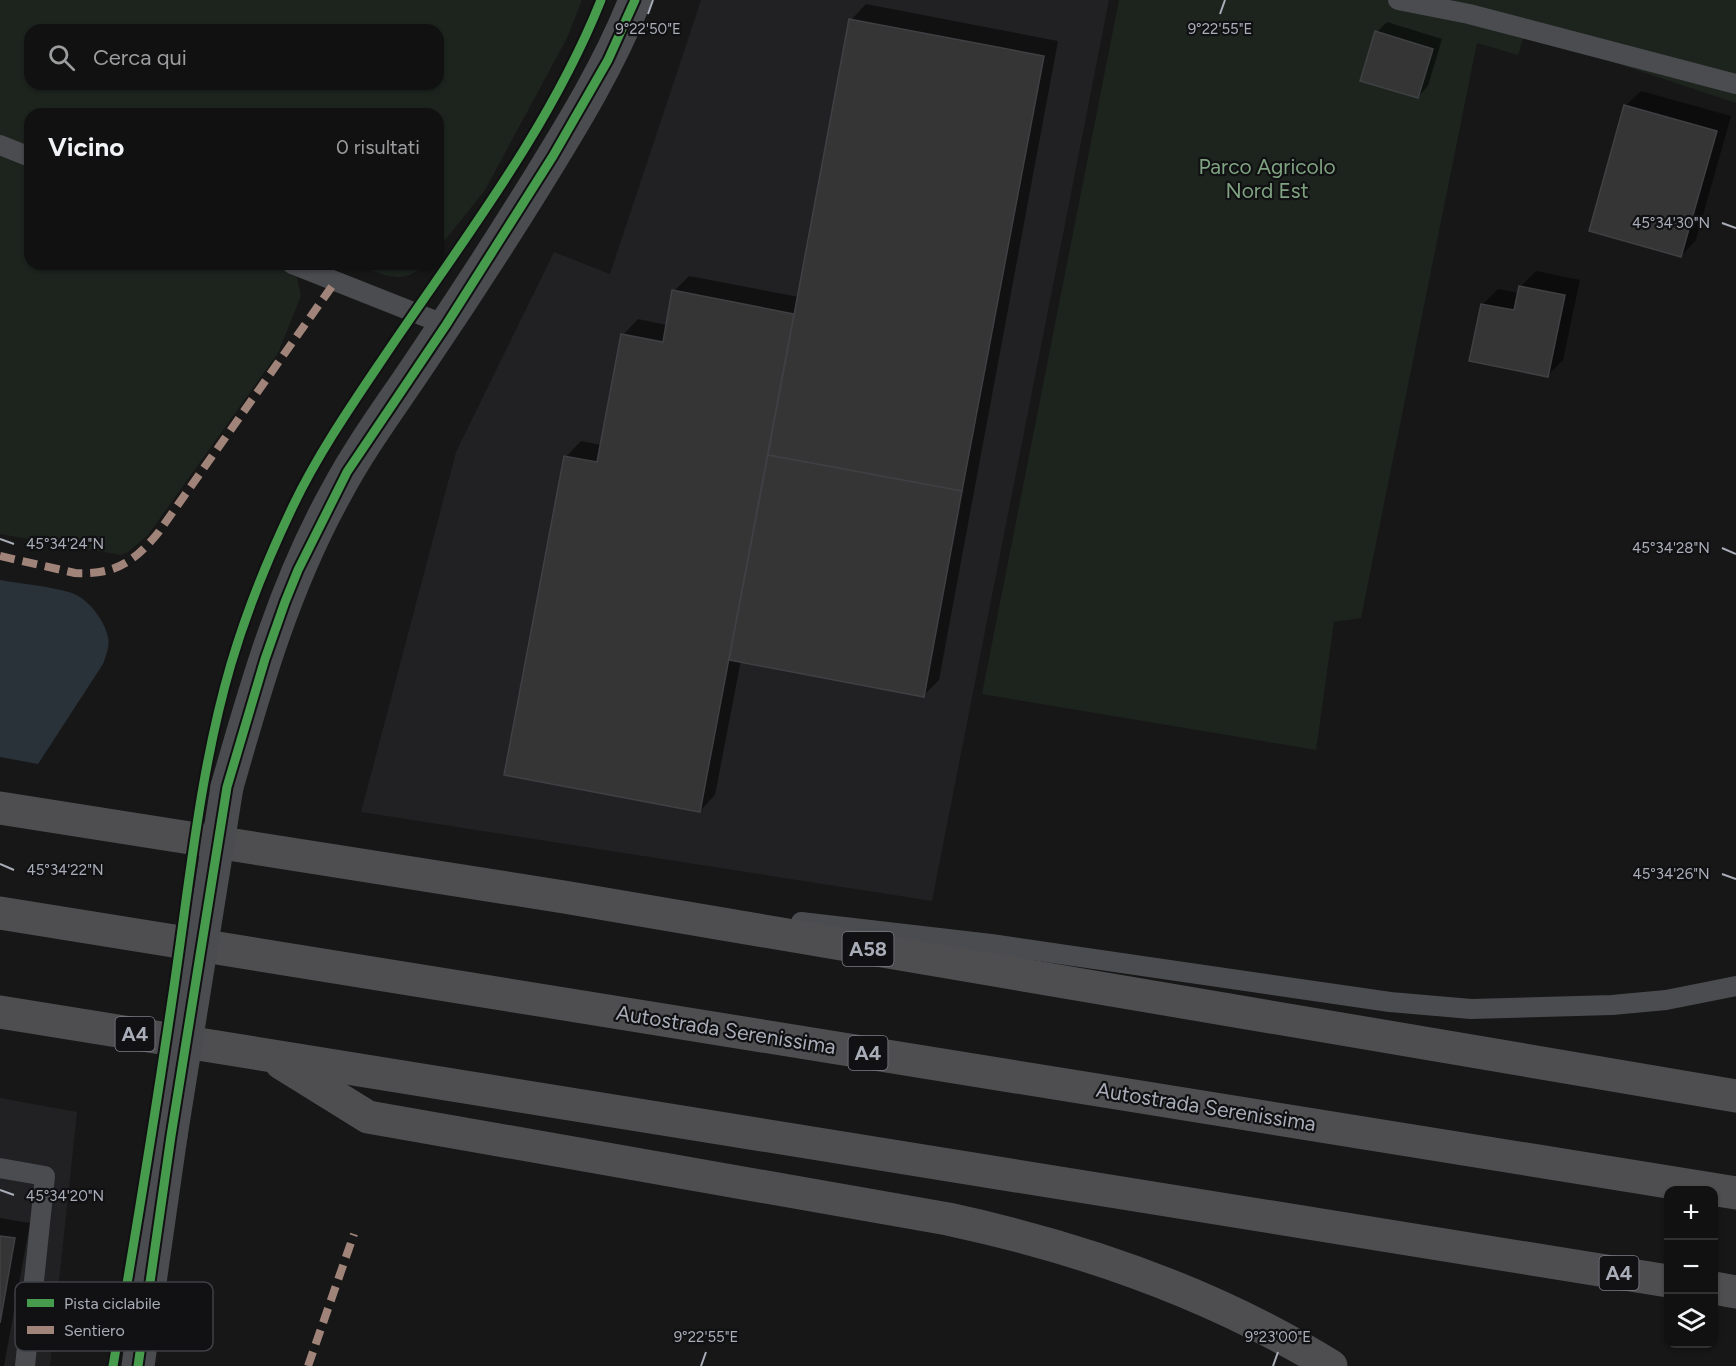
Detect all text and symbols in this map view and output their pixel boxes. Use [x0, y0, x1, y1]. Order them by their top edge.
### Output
text: 9°22'50"E [615, 20, 681, 38]
text: 9°22'55"E [1188, 20, 1252, 38]
search box [24, 24, 444, 90]
icon: search [45, 41, 78, 74]
text: Cerca qui [93, 44, 187, 71]
text: Vicino [48, 131, 124, 163]
text: 0 risultati [336, 135, 420, 159]
park label: Parco Agricolo Nord Est [1198, 154, 1336, 203]
text: 45°34'30"N [1632, 214, 1710, 232]
text: 45°34'24"N [26, 535, 104, 553]
text: 45°34'28"N [1632, 539, 1710, 557]
text: 45°34'22"N [26, 861, 104, 879]
text: 45°34'26"N [1632, 865, 1710, 883]
road number: A58 [842, 932, 894, 966]
street label: Autostrada Serenissima [614, 1000, 838, 1059]
road number: A4 [116, 1017, 154, 1051]
road number: A4 [848, 1036, 888, 1070]
street label: Autostrada Serenissima [1094, 1077, 1318, 1136]
map controls [1664, 1186, 1718, 1348]
button: + [1664, 1186, 1718, 1240]
text: 45°34'20"N [26, 1187, 104, 1205]
button: − [1664, 1240, 1718, 1294]
road number: A4 [1600, 1256, 1638, 1290]
legend [15, 1282, 213, 1351]
text: Pista ciclabile [64, 1294, 161, 1313]
button: layers [1664, 1294, 1718, 1348]
text: Sentiero [64, 1321, 125, 1340]
text: 9°22'55"E [674, 1328, 738, 1346]
text: 9°23'00"E [1245, 1328, 1311, 1346]

